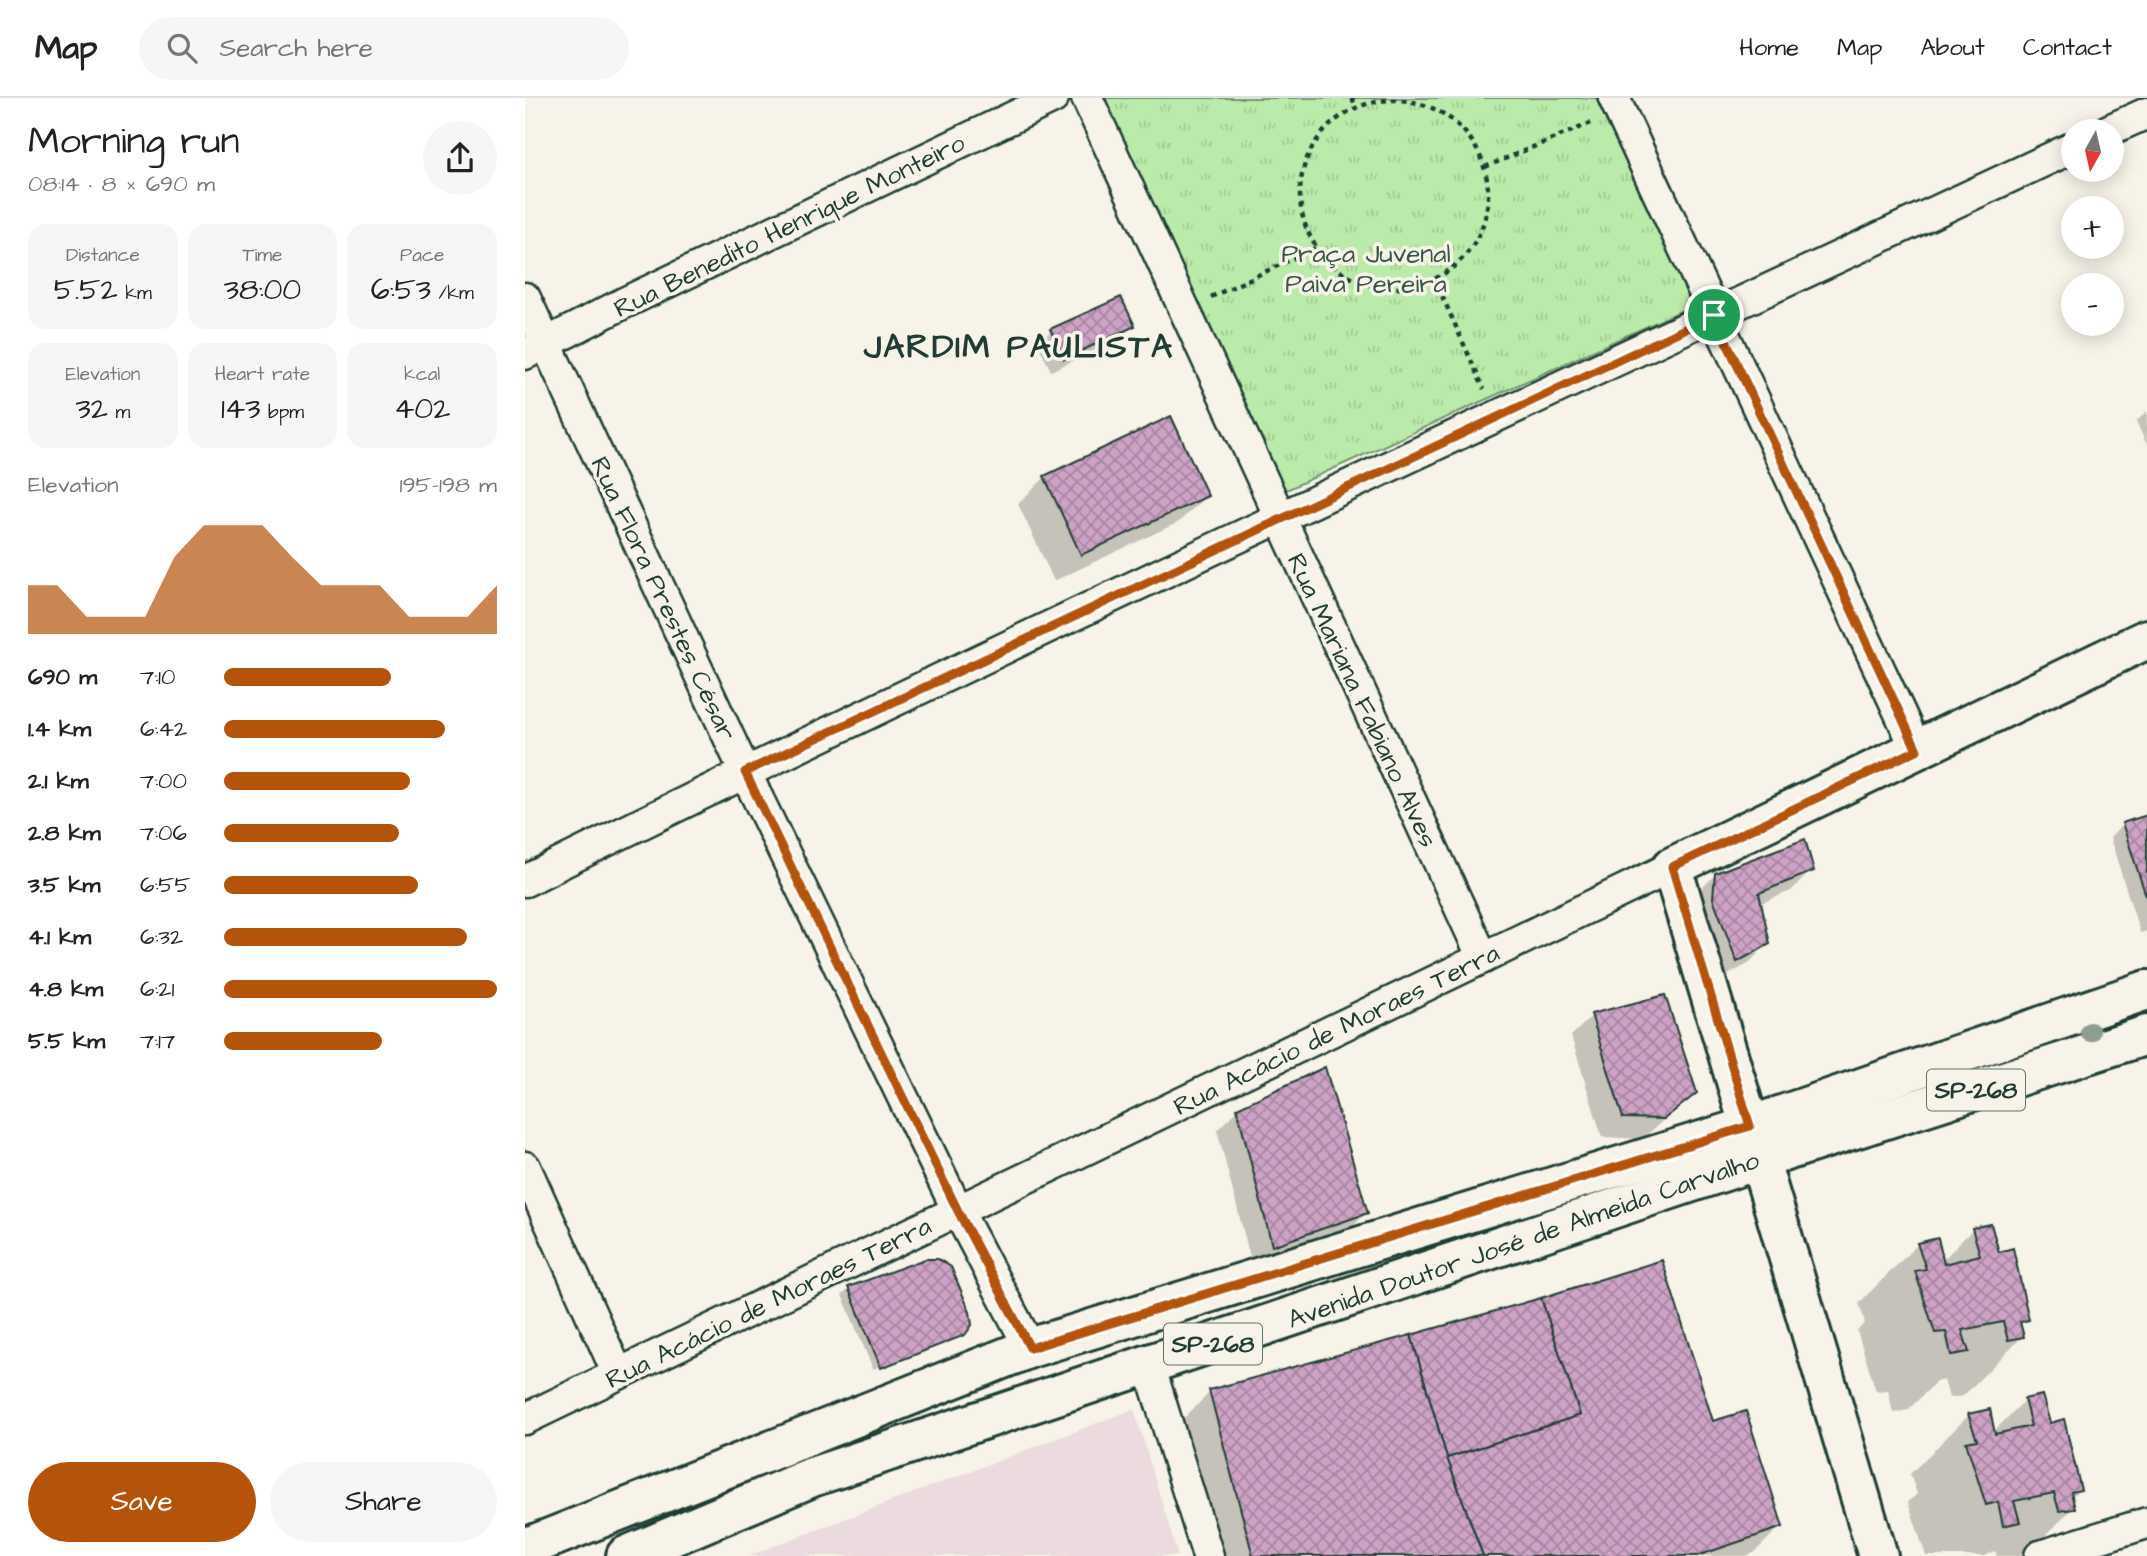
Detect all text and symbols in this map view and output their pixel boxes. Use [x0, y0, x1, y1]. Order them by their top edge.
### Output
search box [139, 17, 629, 80]
text: Map [35, 25, 97, 71]
icon: search [163, 29, 201, 67]
text: Search here [219, 30, 373, 66]
text: Home [1739, 31, 1799, 65]
text: Map [1837, 31, 1882, 65]
text: About [1920, 31, 1985, 65]
text: Contact [2023, 31, 2112, 65]
text: Morning run [28, 116, 240, 168]
north arrow [2061, 119, 2125, 182]
map controls [2061, 119, 2124, 336]
button: share [423, 121, 497, 195]
street label: Rua Benedito Henrique Monteiro [608, 125, 971, 327]
text: 08:14 · 8 × 690 m [28, 168, 215, 200]
button: + [2061, 196, 2124, 259]
park label: Praça Juvenal Paiva Pereira [1281, 236, 1451, 302]
text: Distance [66, 242, 140, 269]
text: Time [243, 242, 282, 269]
text: Pace [400, 242, 444, 269]
text: 5.52 [54, 269, 118, 311]
text: 38:00 [224, 269, 301, 311]
text: 6:53 [371, 269, 431, 311]
button: − [2061, 273, 2124, 336]
text: km [118, 280, 152, 307]
text: /km [431, 280, 474, 307]
pin [1684, 285, 1744, 345]
icon: arrive [1695, 296, 1733, 334]
district label: JARDIM PAULISTA [863, 324, 1174, 370]
text: Elevation [65, 361, 140, 388]
text: Heart rate [215, 361, 310, 388]
text: kcal [404, 361, 440, 388]
text: 32 [75, 388, 108, 430]
text: 143 [221, 388, 260, 430]
text: 402 [394, 388, 450, 430]
text: m [108, 399, 130, 426]
text: bpm [260, 399, 304, 426]
street label: Rua Flora Prestes César [581, 451, 745, 746]
text: Elevation [28, 469, 119, 501]
text: 195–198 m [399, 469, 497, 501]
street label: Rua Mariana Fabiano Alves [1278, 548, 1446, 853]
text: 690 m [28, 661, 97, 693]
text: 7:10 [140, 661, 175, 693]
text: 1.4 km [28, 713, 91, 745]
text: 6:42 [140, 713, 187, 745]
text: 2.1 km [28, 765, 89, 797]
text: 7:00 [140, 765, 187, 797]
text: 2.8 km [28, 817, 101, 849]
text: 7:06 [140, 817, 187, 849]
text: 3.5 km [28, 869, 100, 901]
text: 6:55 [140, 869, 191, 901]
text: 4.1 km [28, 921, 91, 953]
text: 6:32 [140, 921, 183, 953]
street label: Rua Acácio de Moraes Terra [1167, 935, 1505, 1125]
text: 4.8 km [28, 973, 103, 1005]
text: 6:21 [140, 973, 174, 1005]
text: 5.5 km [28, 1025, 105, 1057]
text: 7:17 [140, 1025, 175, 1057]
road number: SP-268 [1927, 1070, 2025, 1110]
street label: Avenida Doutor José de Almeida Carvalho [1283, 1142, 1764, 1338]
street label: Rua Acácio de Moraes Terra [599, 1208, 937, 1398]
road number: SP-268 [1164, 1324, 1262, 1364]
button: Save [28, 1462, 256, 1542]
button: Share [270, 1462, 497, 1542]

